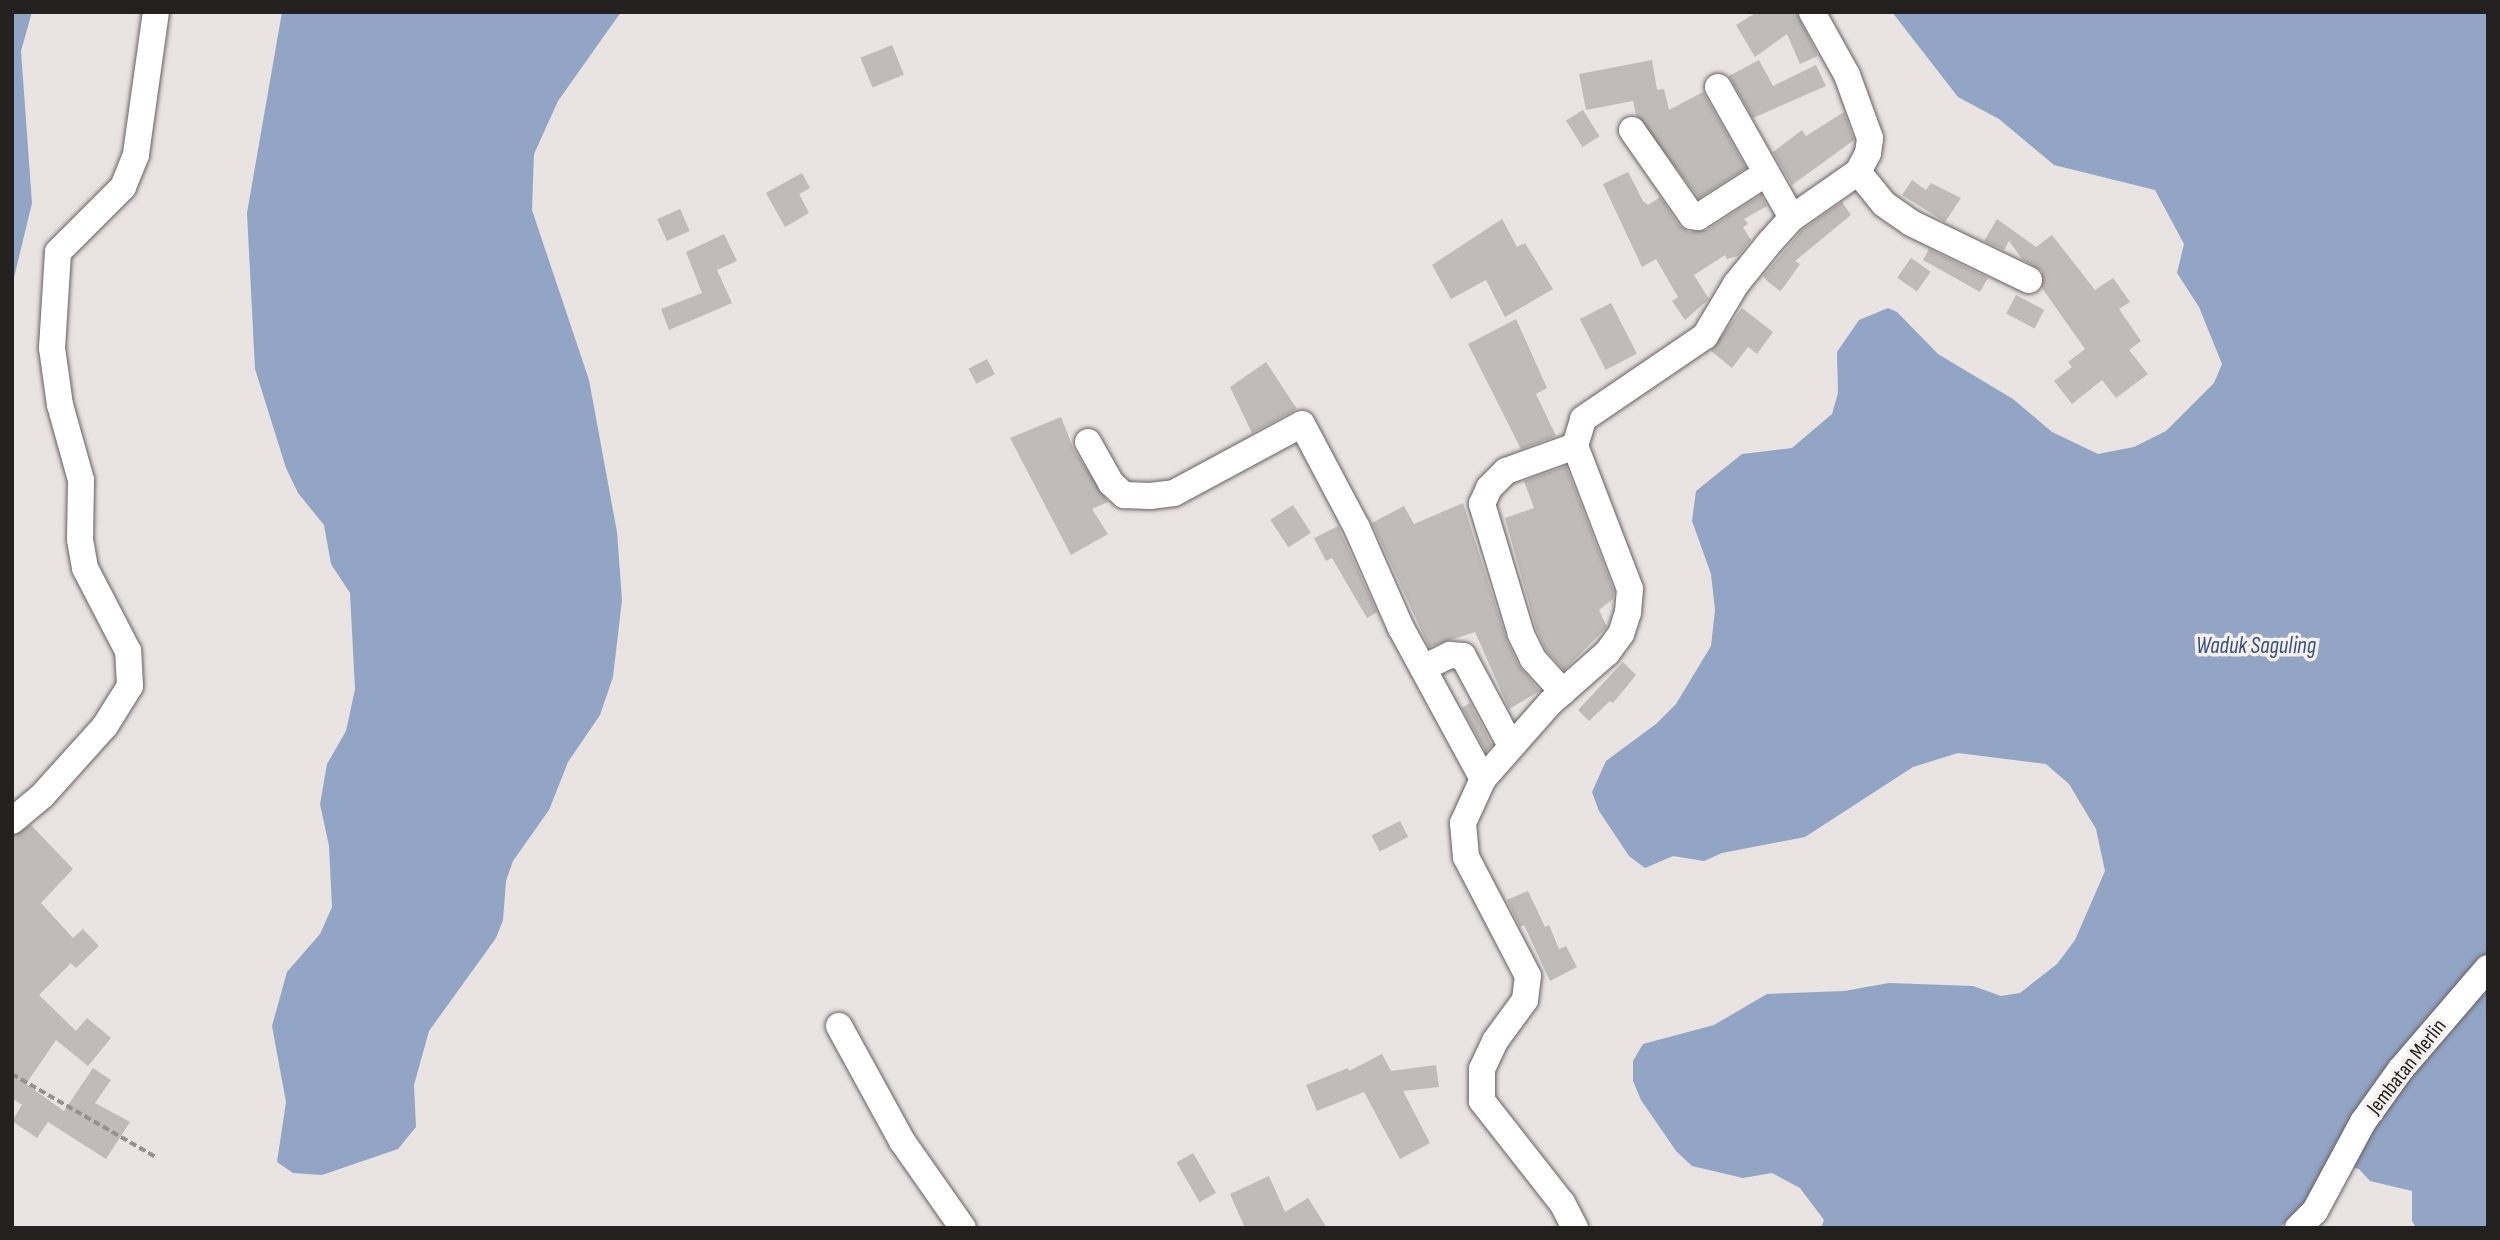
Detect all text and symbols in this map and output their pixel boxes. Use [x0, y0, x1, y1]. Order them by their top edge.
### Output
water label: Waduk Saguling [2196, 632, 2316, 660]
street label: Jembatan Merlin [2362, 1014, 2452, 1120]

